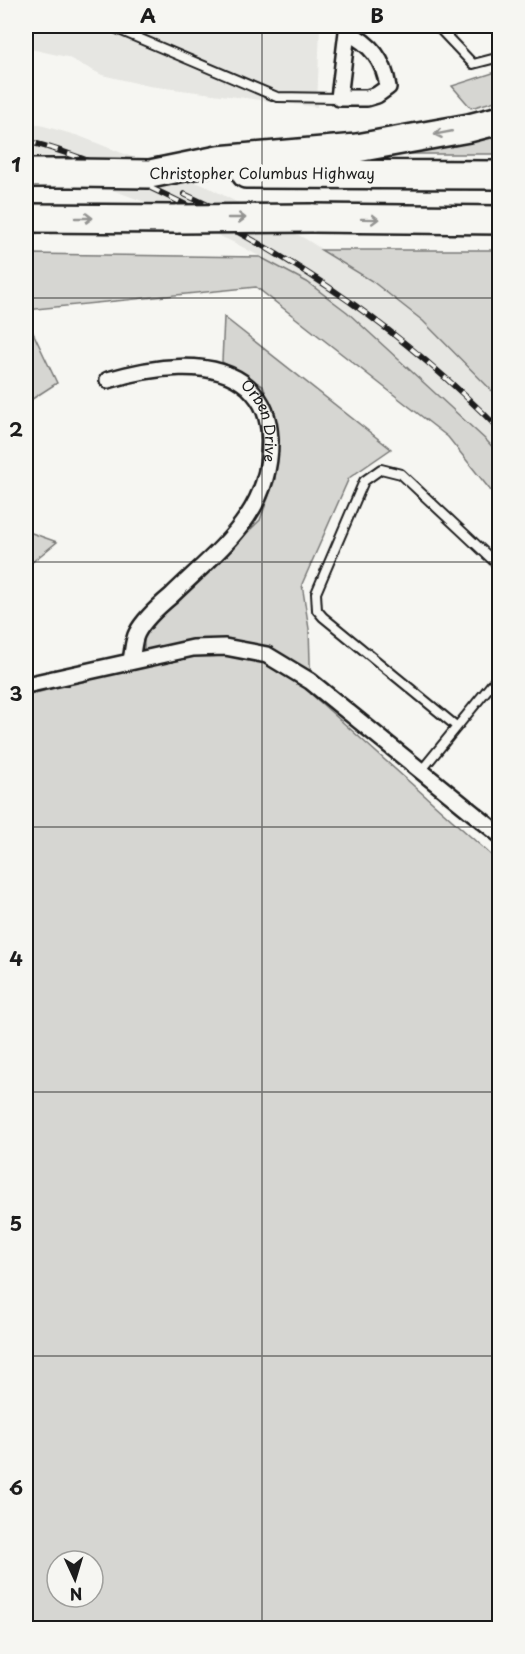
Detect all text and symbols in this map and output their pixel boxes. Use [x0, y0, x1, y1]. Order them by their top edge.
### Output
text: A [140, 0, 156, 30]
text: B [370, 0, 384, 30]
one-way arrow [433, 128, 453, 139]
text: 1 [11, 149, 21, 179]
street label: Christopher Columbus Highway [149, 161, 375, 184]
one-way arrow [73, 212, 93, 224]
one-way arrow [226, 213, 246, 224]
one-way arrow [360, 213, 380, 225]
street label: Orben Drive [236, 373, 283, 464]
text: 2 [9, 414, 23, 444]
text: 3 [9, 678, 23, 708]
text: 4 [9, 943, 23, 973]
text: 5 [10, 1208, 22, 1238]
text: 6 [9, 1472, 23, 1502]
north arrow [45, 1549, 105, 1609]
text: N [69, 1583, 83, 1607]

